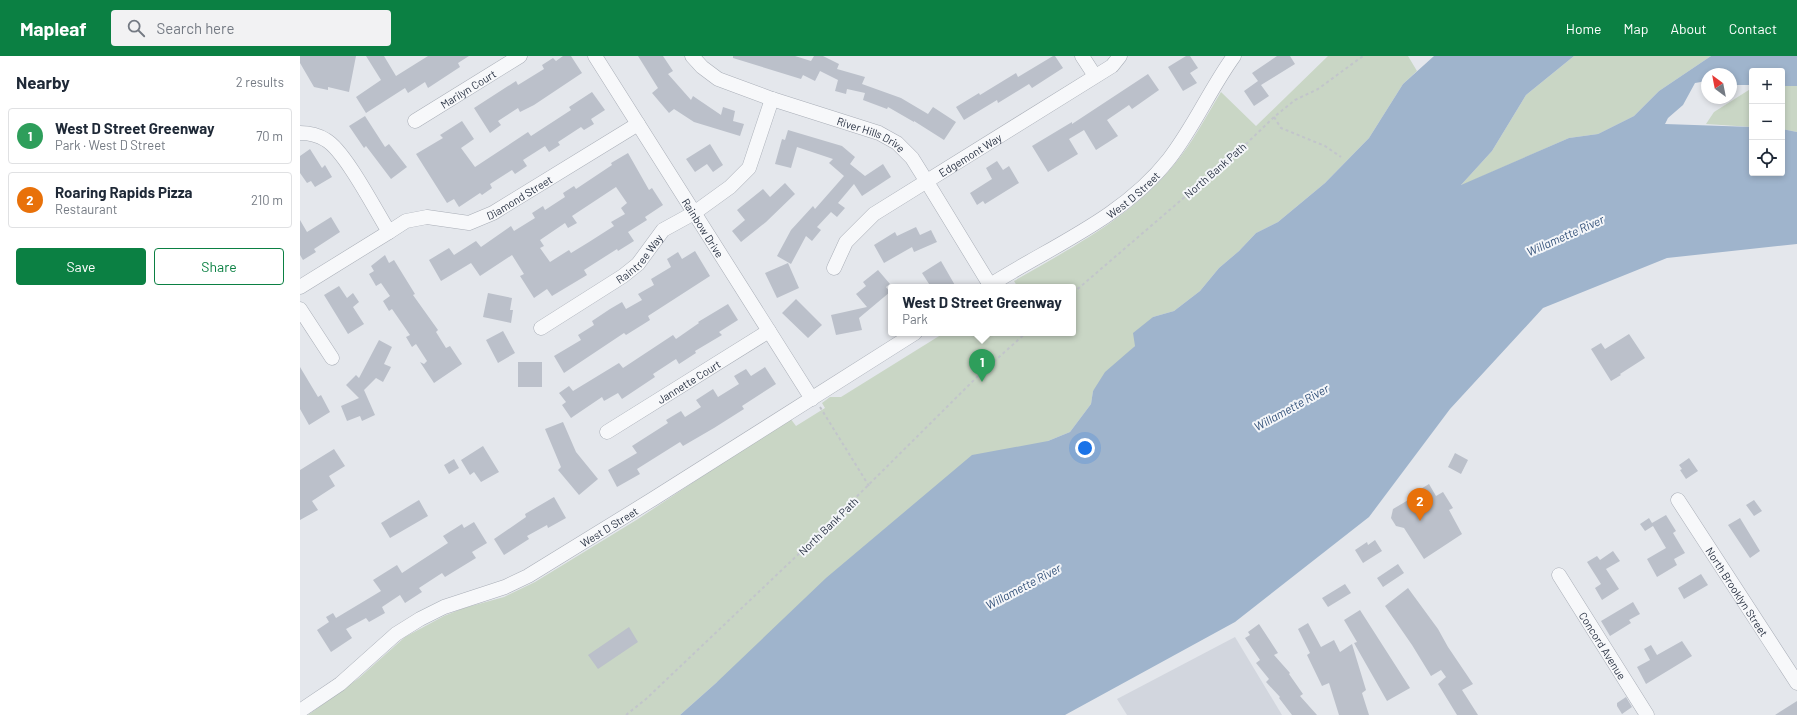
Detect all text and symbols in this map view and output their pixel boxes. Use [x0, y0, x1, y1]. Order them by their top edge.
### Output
search box [111, 10, 391, 46]
text: Mapleaf [20, 17, 87, 40]
icon: search [125, 17, 147, 39]
text: Search here [157, 19, 235, 37]
text: Home [1566, 20, 1602, 37]
text: Map [1624, 20, 1648, 37]
text: About [1670, 20, 1707, 37]
text: Contact [1729, 20, 1777, 37]
street label: Marilyn Court [438, 66, 498, 110]
north arrow [1701, 68, 1737, 104]
map controls [1749, 68, 1785, 176]
button: + [1749, 68, 1785, 104]
text: Nearby [16, 72, 70, 92]
text: 2 results [236, 74, 284, 90]
button: − [1749, 104, 1785, 140]
street label: River Hills Drive [835, 114, 908, 154]
text: West D Street Greenway [55, 119, 214, 137]
text: 1 [28, 128, 32, 144]
text: 70 m [256, 128, 283, 144]
street label: Edgemont Way [936, 130, 1004, 179]
text: Park · West D Street [55, 137, 166, 153]
street label: North Bank Path [1181, 140, 1249, 200]
button: locate [1749, 140, 1785, 176]
street label: West D Street [1104, 168, 1162, 220]
street label: Diamond Street [484, 172, 554, 222]
text: Roaring Rapids Pizza [55, 183, 193, 201]
text: 2 [26, 192, 34, 208]
text: 210 m [251, 192, 283, 208]
street label: Rainbow Drive [680, 196, 727, 260]
text: Restaurant [55, 201, 117, 217]
water label: Willamette River [1524, 211, 1607, 258]
street label: Raintree Way [613, 231, 665, 286]
button: Save [16, 248, 146, 285]
button: Share [154, 248, 284, 285]
popup [888, 284, 1076, 336]
text: West D Street Greenway [902, 293, 1062, 311]
text: Park [902, 311, 928, 327]
pin: 1 [969, 349, 995, 382]
street label: Jannette Court [654, 357, 723, 406]
water label: Willamette River [1251, 380, 1331, 433]
your location [1075, 438, 1095, 458]
pin: 2 [1407, 488, 1433, 521]
street label: North Bank Path [796, 494, 861, 558]
street label: West D Street [577, 504, 640, 549]
street label: North Brooklyn Street [1704, 544, 1771, 639]
water label: Willamette River [983, 560, 1064, 612]
street label: Concord Avenue [1577, 609, 1629, 682]

